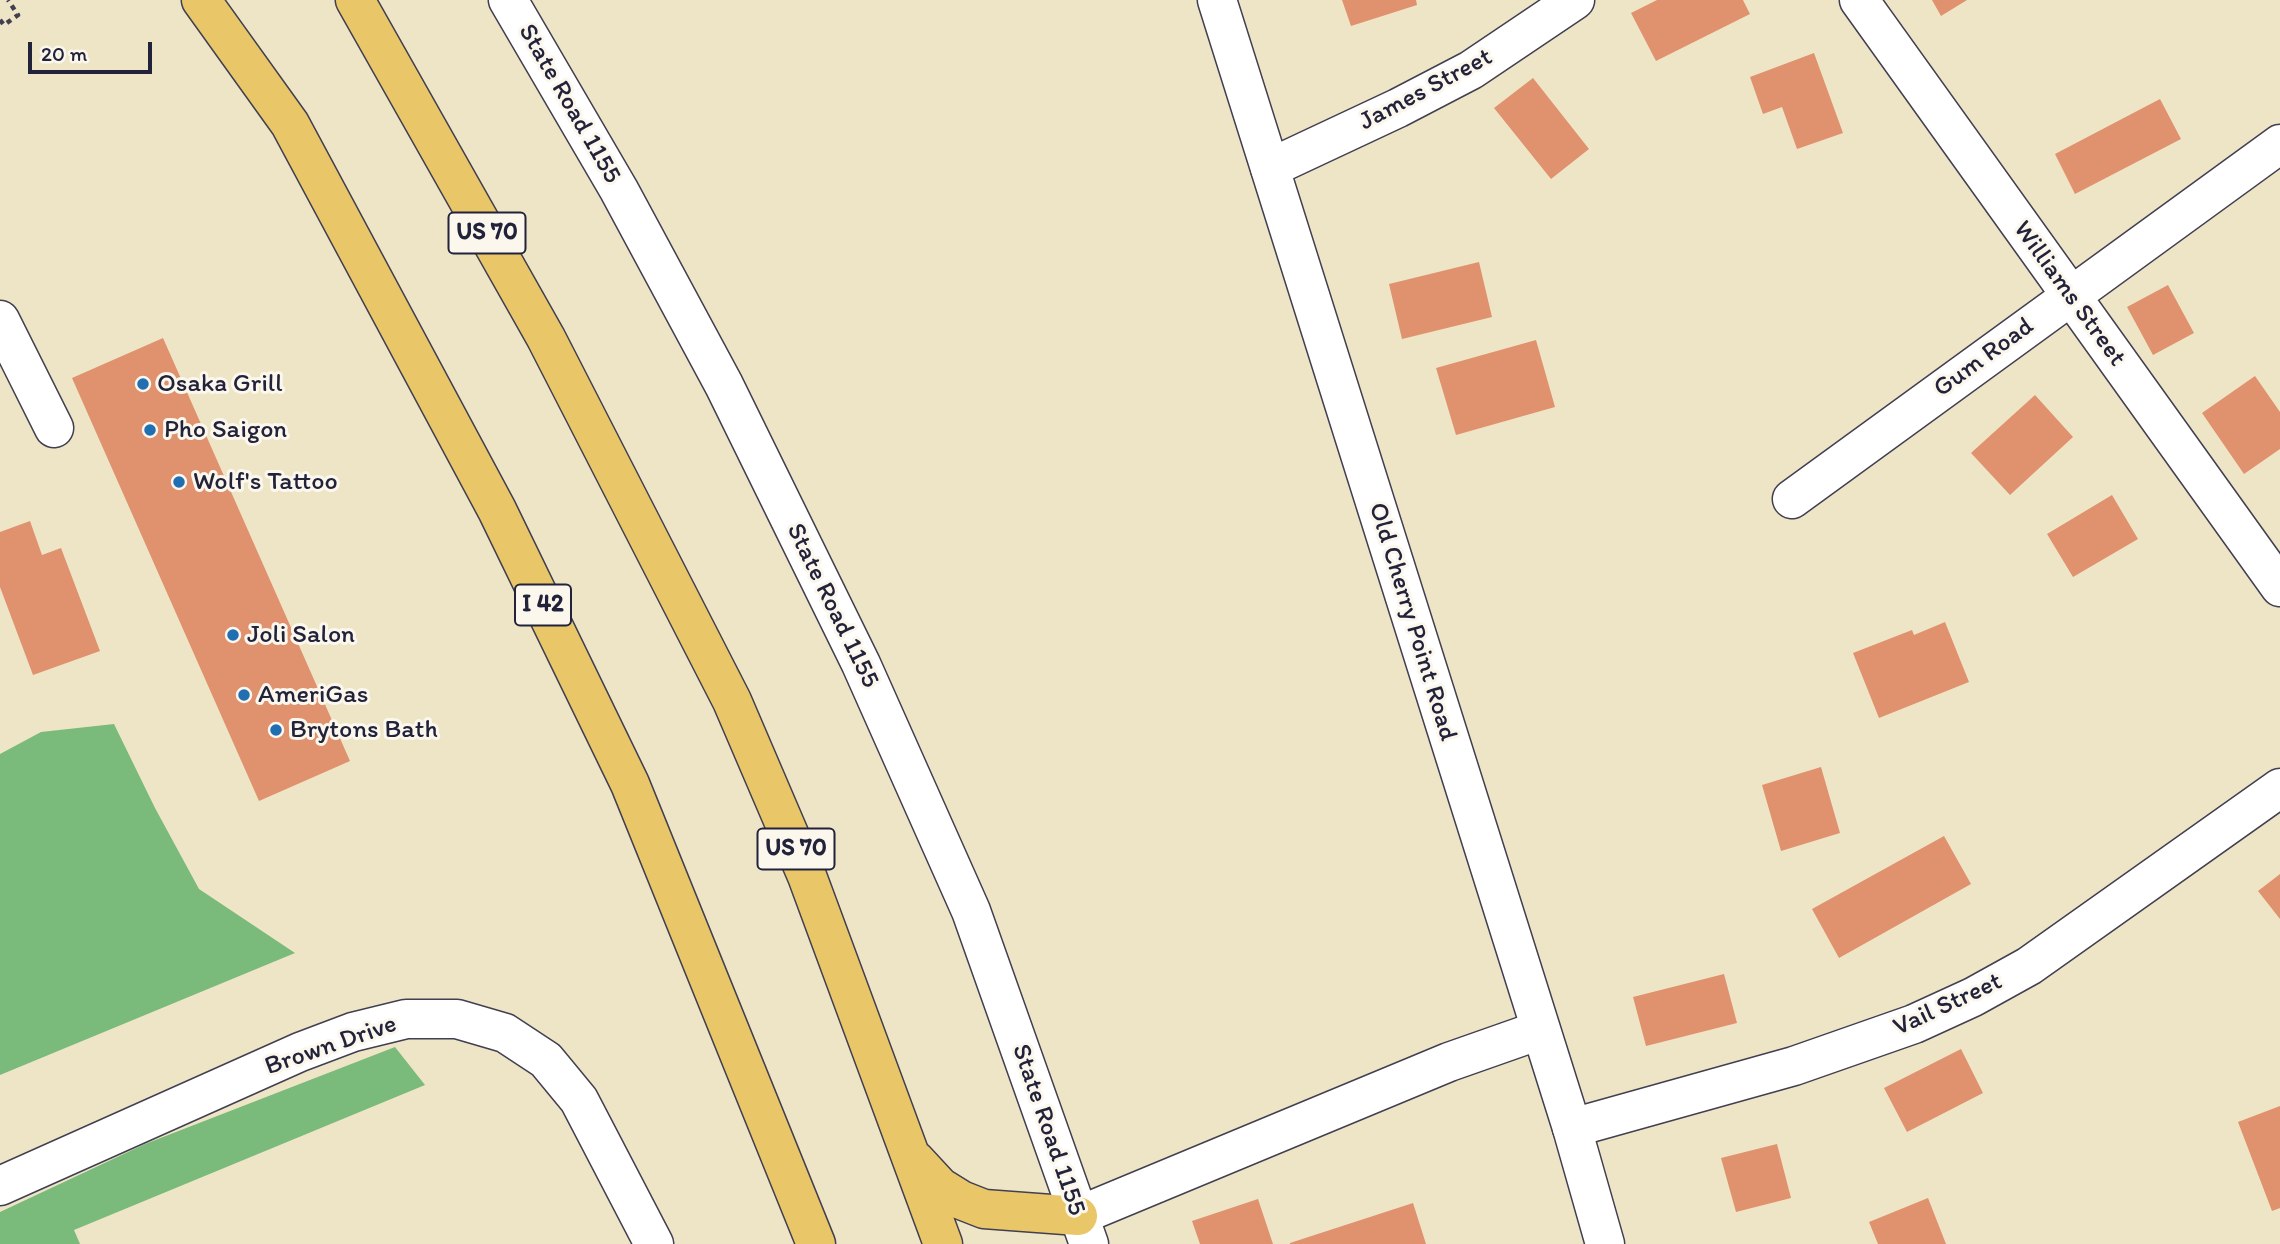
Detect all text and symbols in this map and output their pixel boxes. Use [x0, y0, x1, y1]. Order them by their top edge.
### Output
street label: State Road 1155 [511, 19, 627, 189]
scale bar [32, 28, 156, 72]
text: 20 m [41, 41, 87, 66]
street label: James Street [1354, 42, 1498, 138]
road number: US 70 [448, 212, 526, 254]
street label: Williams Street [2006, 215, 2132, 373]
street label: Gum Road [1928, 311, 2040, 405]
place label: Osaka Grill [157, 368, 283, 400]
marker: Osaka Grill [135, 376, 151, 392]
place label: Pho Saigon [164, 414, 287, 446]
marker: Pho Saigon [142, 422, 158, 438]
place label: Wolf's Tattoo [193, 466, 338, 498]
marker: Wolf's Tattoo [171, 474, 187, 490]
street label: Old Cherry Point Road [1361, 499, 1463, 745]
street label: State Road 1155 [779, 519, 885, 693]
road number: I 42 [515, 584, 571, 626]
place label: Joli Salon [247, 619, 355, 651]
marker: Joli Salon [225, 627, 241, 643]
place label: AmeriGas [258, 679, 368, 711]
marker: AmeriGas [236, 687, 252, 703]
place label: Brytons Bath [290, 714, 438, 746]
marker: Brytons Bath [268, 722, 284, 738]
road number: US 70 [758, 828, 834, 870]
street label: Vail Street [1889, 966, 2007, 1044]
street label: Brown Drive [261, 1009, 401, 1083]
street label: State Road 1155 [1004, 1040, 1092, 1220]

